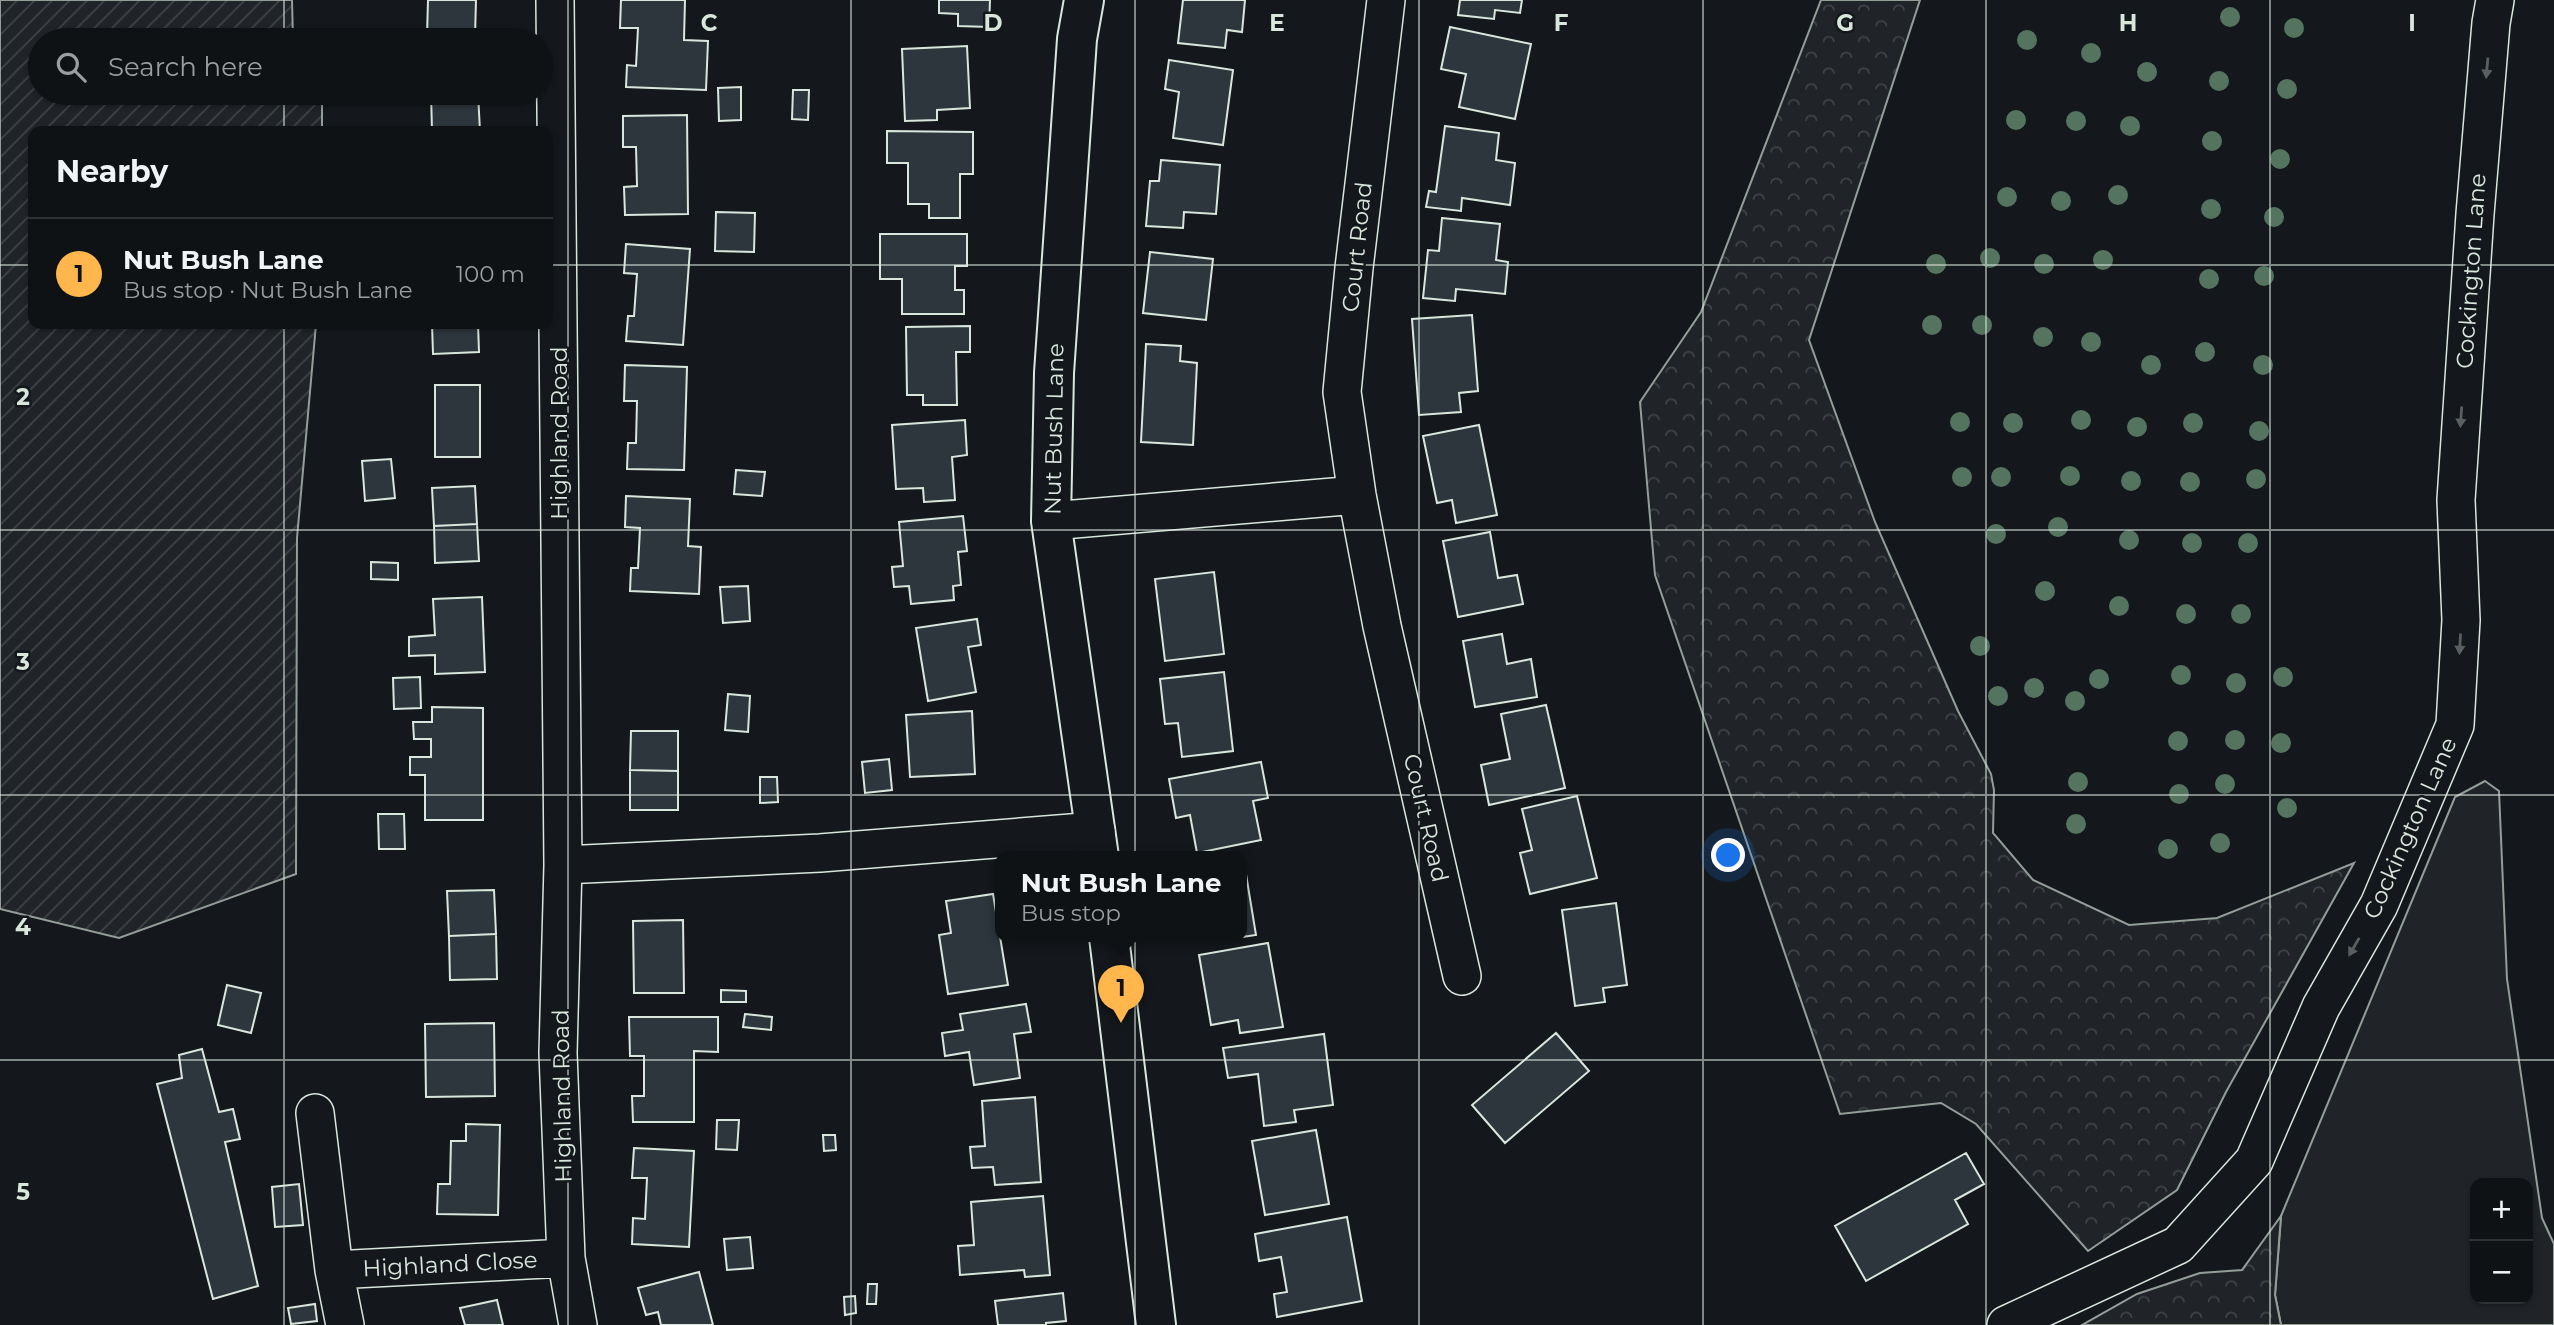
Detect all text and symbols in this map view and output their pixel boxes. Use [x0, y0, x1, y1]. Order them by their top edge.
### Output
text: C [701, 9, 718, 37]
text: D [984, 9, 1003, 37]
text: E [1269, 9, 1285, 37]
text: F [1554, 9, 1569, 37]
text: G [1836, 9, 1854, 37]
text: H [2119, 9, 2137, 37]
text: I [2408, 9, 2416, 37]
search box [28, 28, 553, 105]
icon: search [52, 48, 90, 86]
text: Search here [108, 51, 263, 83]
one-way arrow [2481, 57, 2492, 79]
text: Nearby [56, 153, 168, 190]
street label: Cockington Lane [2450, 172, 2492, 370]
street label: Court Road [1336, 181, 1378, 313]
text: Nut Bush Lane [123, 244, 324, 276]
text: 1 [74, 260, 84, 288]
text: 100 m [456, 260, 525, 288]
text: Bus stop · Nut Bush Lane [123, 276, 413, 304]
street label: Nut Bush Lane [1039, 343, 1069, 515]
street label: Highland Road [545, 346, 573, 520]
text: 2 [16, 383, 30, 411]
one-way arrow [2456, 406, 2467, 428]
one-way arrow [2454, 633, 2465, 655]
text: 3 [15, 648, 30, 676]
street label: Cockington Lane [2357, 733, 2463, 923]
street label: Court Road [1398, 751, 1454, 885]
your location [1711, 838, 1745, 872]
popup [995, 851, 1247, 942]
text: Nut Bush Lane [1021, 867, 1221, 899]
text: Bus stop [1021, 899, 1121, 927]
text: 4 [15, 913, 31, 941]
one-way arrow [2348, 938, 2360, 957]
pin: 1 [1098, 965, 1144, 1023]
street label: Highland Road [546, 1009, 578, 1183]
text: 5 [16, 1178, 30, 1206]
map controls [2470, 1178, 2533, 1304]
button: + [2470, 1178, 2533, 1241]
button: − [2470, 1241, 2533, 1304]
street label: Highland Close [362, 1245, 538, 1283]

